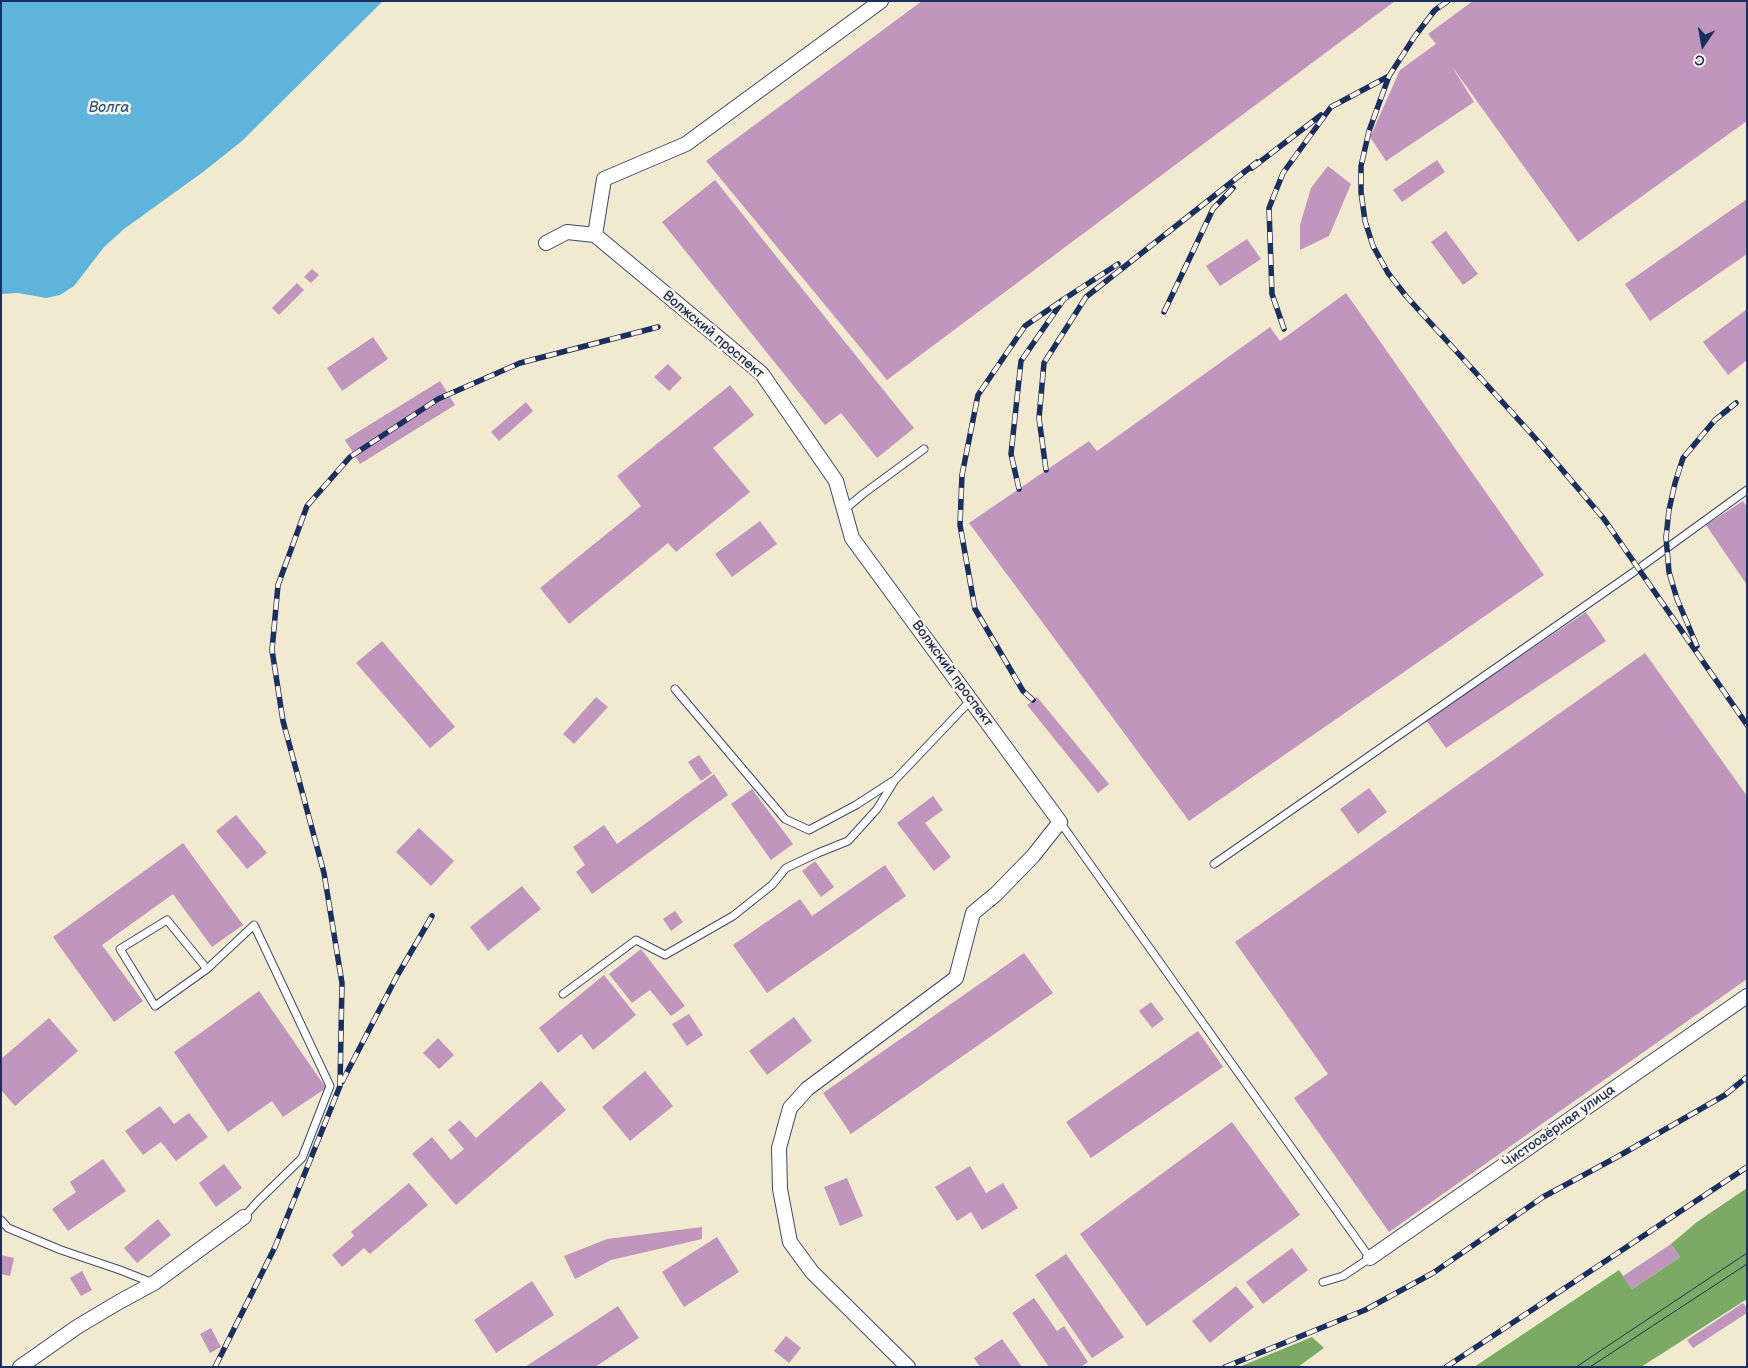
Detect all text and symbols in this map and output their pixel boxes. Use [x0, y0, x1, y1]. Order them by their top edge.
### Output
north arrow [1678, 20, 1728, 70]
text: С [1693, 51, 1706, 69]
water label: Волга [89, 99, 129, 117]
street label: Волжский проспект [659, 288, 767, 382]
street label: Волжский проспект [908, 617, 996, 731]
street label: Чистоозёрная улица [1499, 1082, 1619, 1172]

